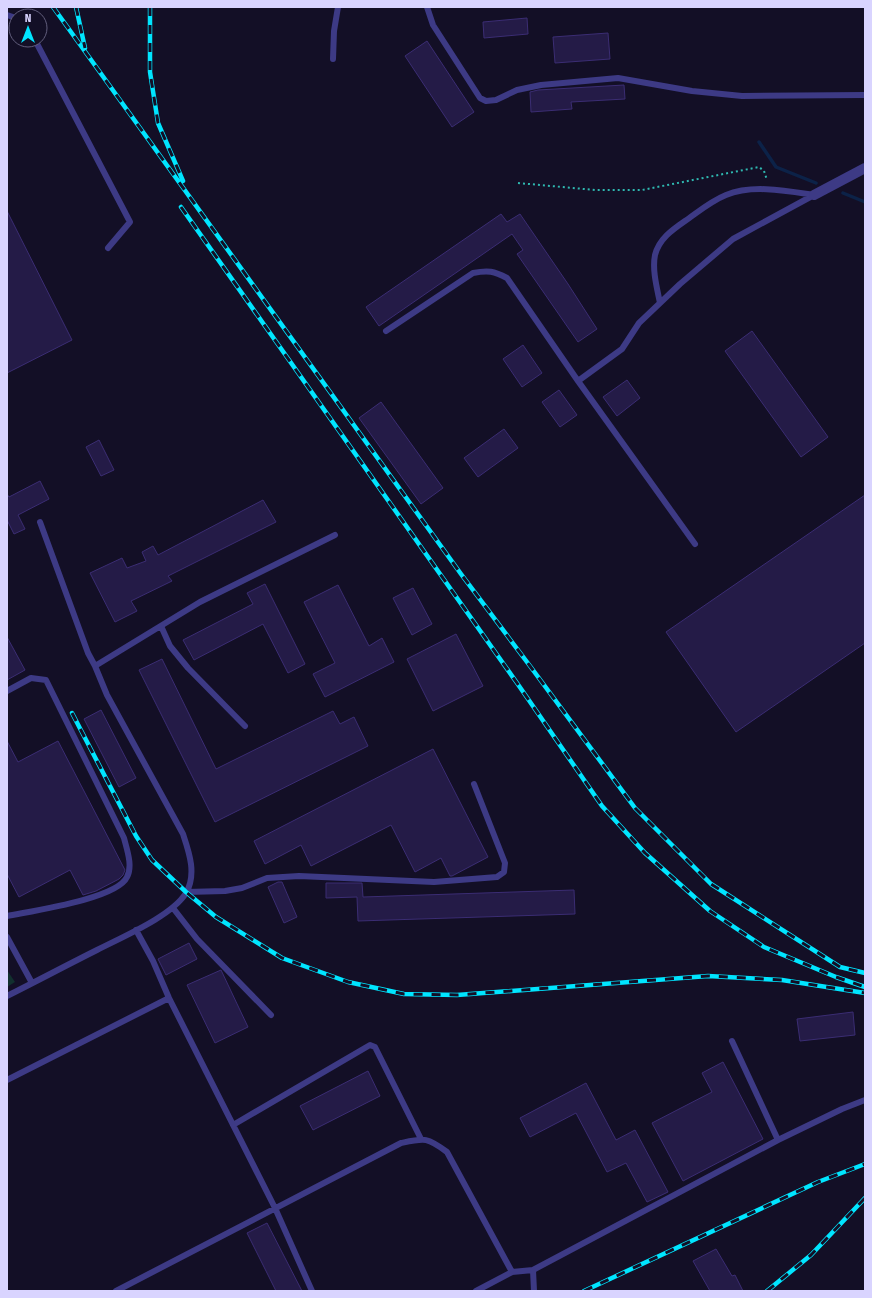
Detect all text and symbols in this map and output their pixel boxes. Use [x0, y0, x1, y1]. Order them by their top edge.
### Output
north arrow [8, 8, 48, 48]
text: N [25, 12, 31, 25]

